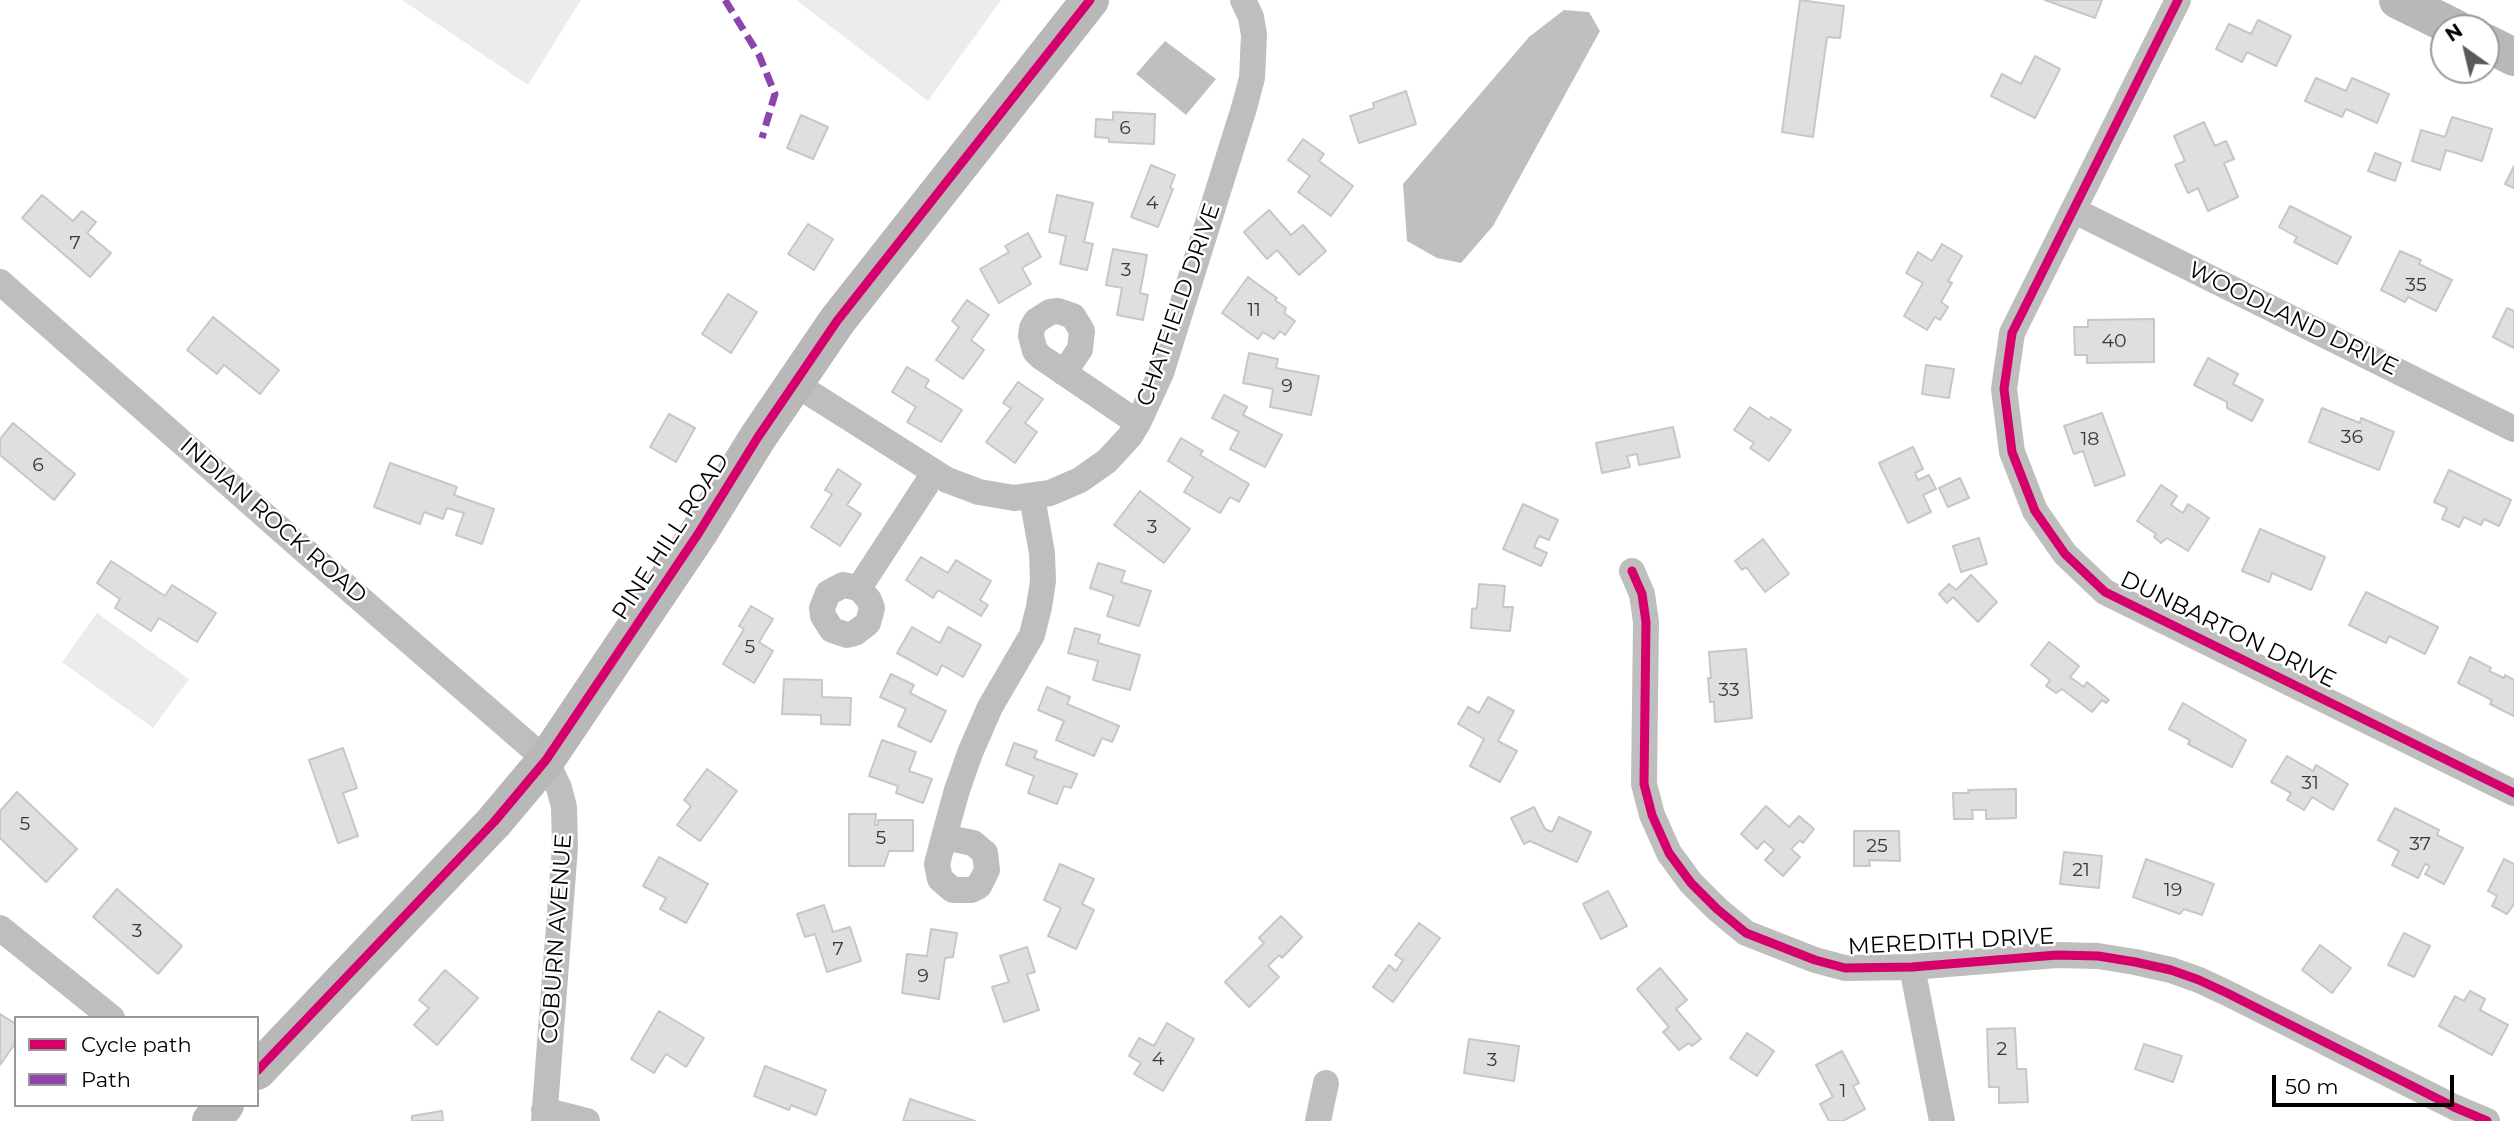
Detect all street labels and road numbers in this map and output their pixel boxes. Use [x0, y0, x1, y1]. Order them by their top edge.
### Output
street label: CHATFIELD DRIVE [1131, 200, 1227, 410]
street label: WOODLAND DRIVE [2184, 256, 2402, 382]
street label: INDIAN ROCK ROAD [174, 432, 372, 610]
street label: PINE HILL ROAD [607, 448, 735, 626]
street label: DUNBARTON DRIVE [2116, 566, 2340, 694]
street label: COBURN AVENUE [536, 833, 578, 1045]
street label: MEREDITH DRIVE [1847, 923, 2055, 961]

